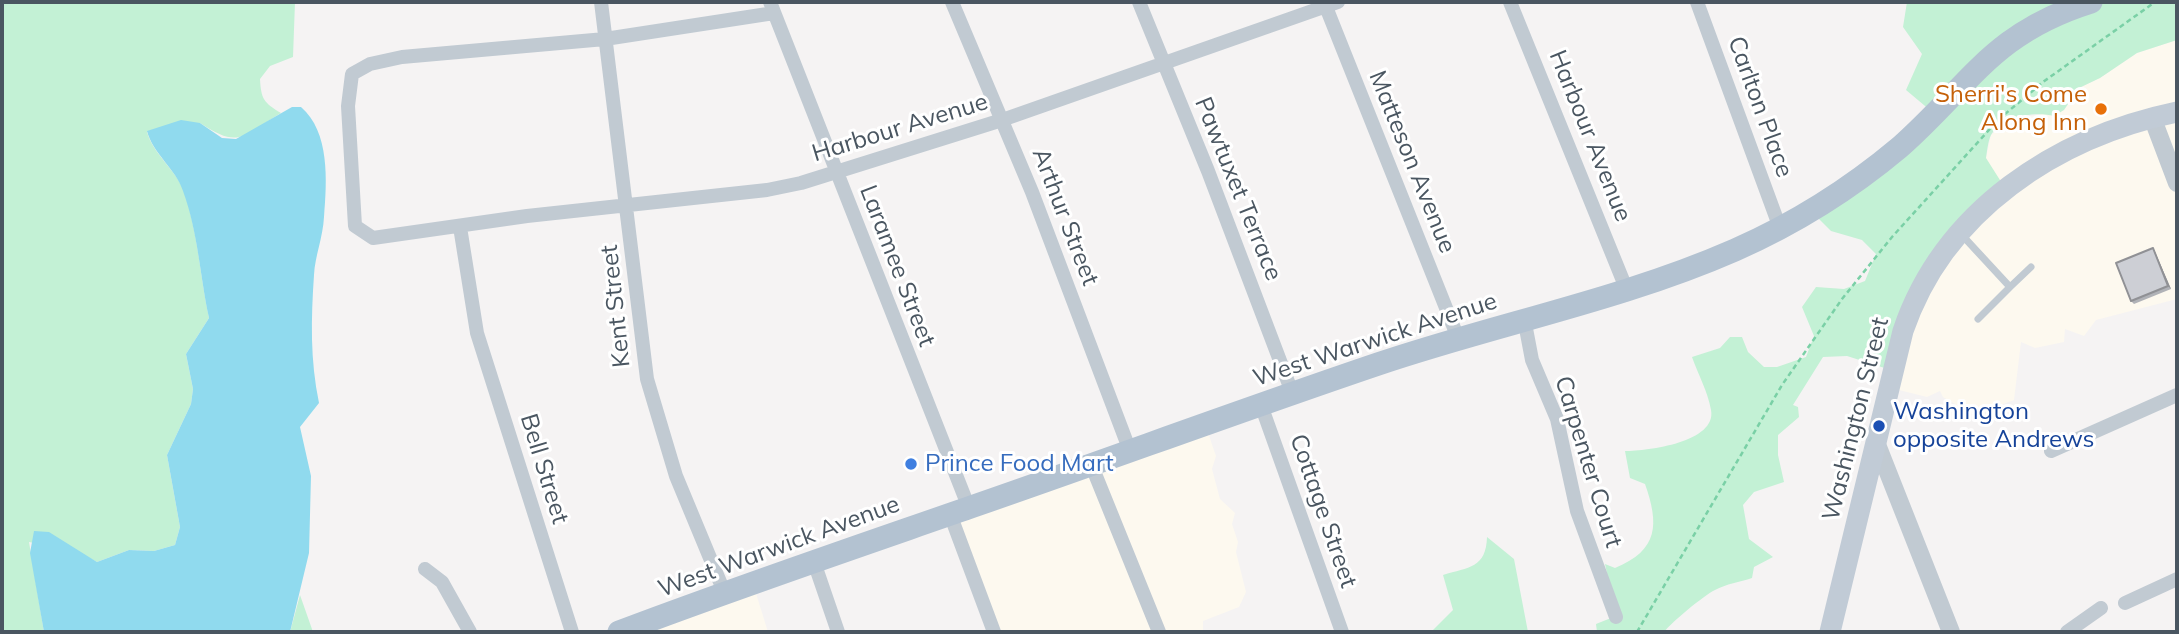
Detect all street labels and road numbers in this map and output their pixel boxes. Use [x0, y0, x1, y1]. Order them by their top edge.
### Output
street label: Carlton Place [1721, 33, 1799, 181]
street label: Harbour Avenue [1543, 46, 1637, 226]
street label: Matteson Avenue [1362, 67, 1462, 257]
street label: Harbour Avenue [809, 88, 991, 168]
street label: Pawtuxet Terrace [1188, 93, 1288, 285]
street label: Arthur Street [1026, 144, 1104, 290]
street label: Laramee Street [853, 181, 941, 351]
street label: Kent Street [595, 243, 637, 369]
street label: West Warwick Avenue [1249, 287, 1501, 393]
street label: Washington Street [1817, 314, 1895, 524]
street label: Carpenter Court [1548, 373, 1628, 551]
street label: Bell Street [514, 411, 574, 527]
street label: Cottage Street [1283, 431, 1363, 591]
street label: West Warwick Avenue [654, 490, 904, 604]

